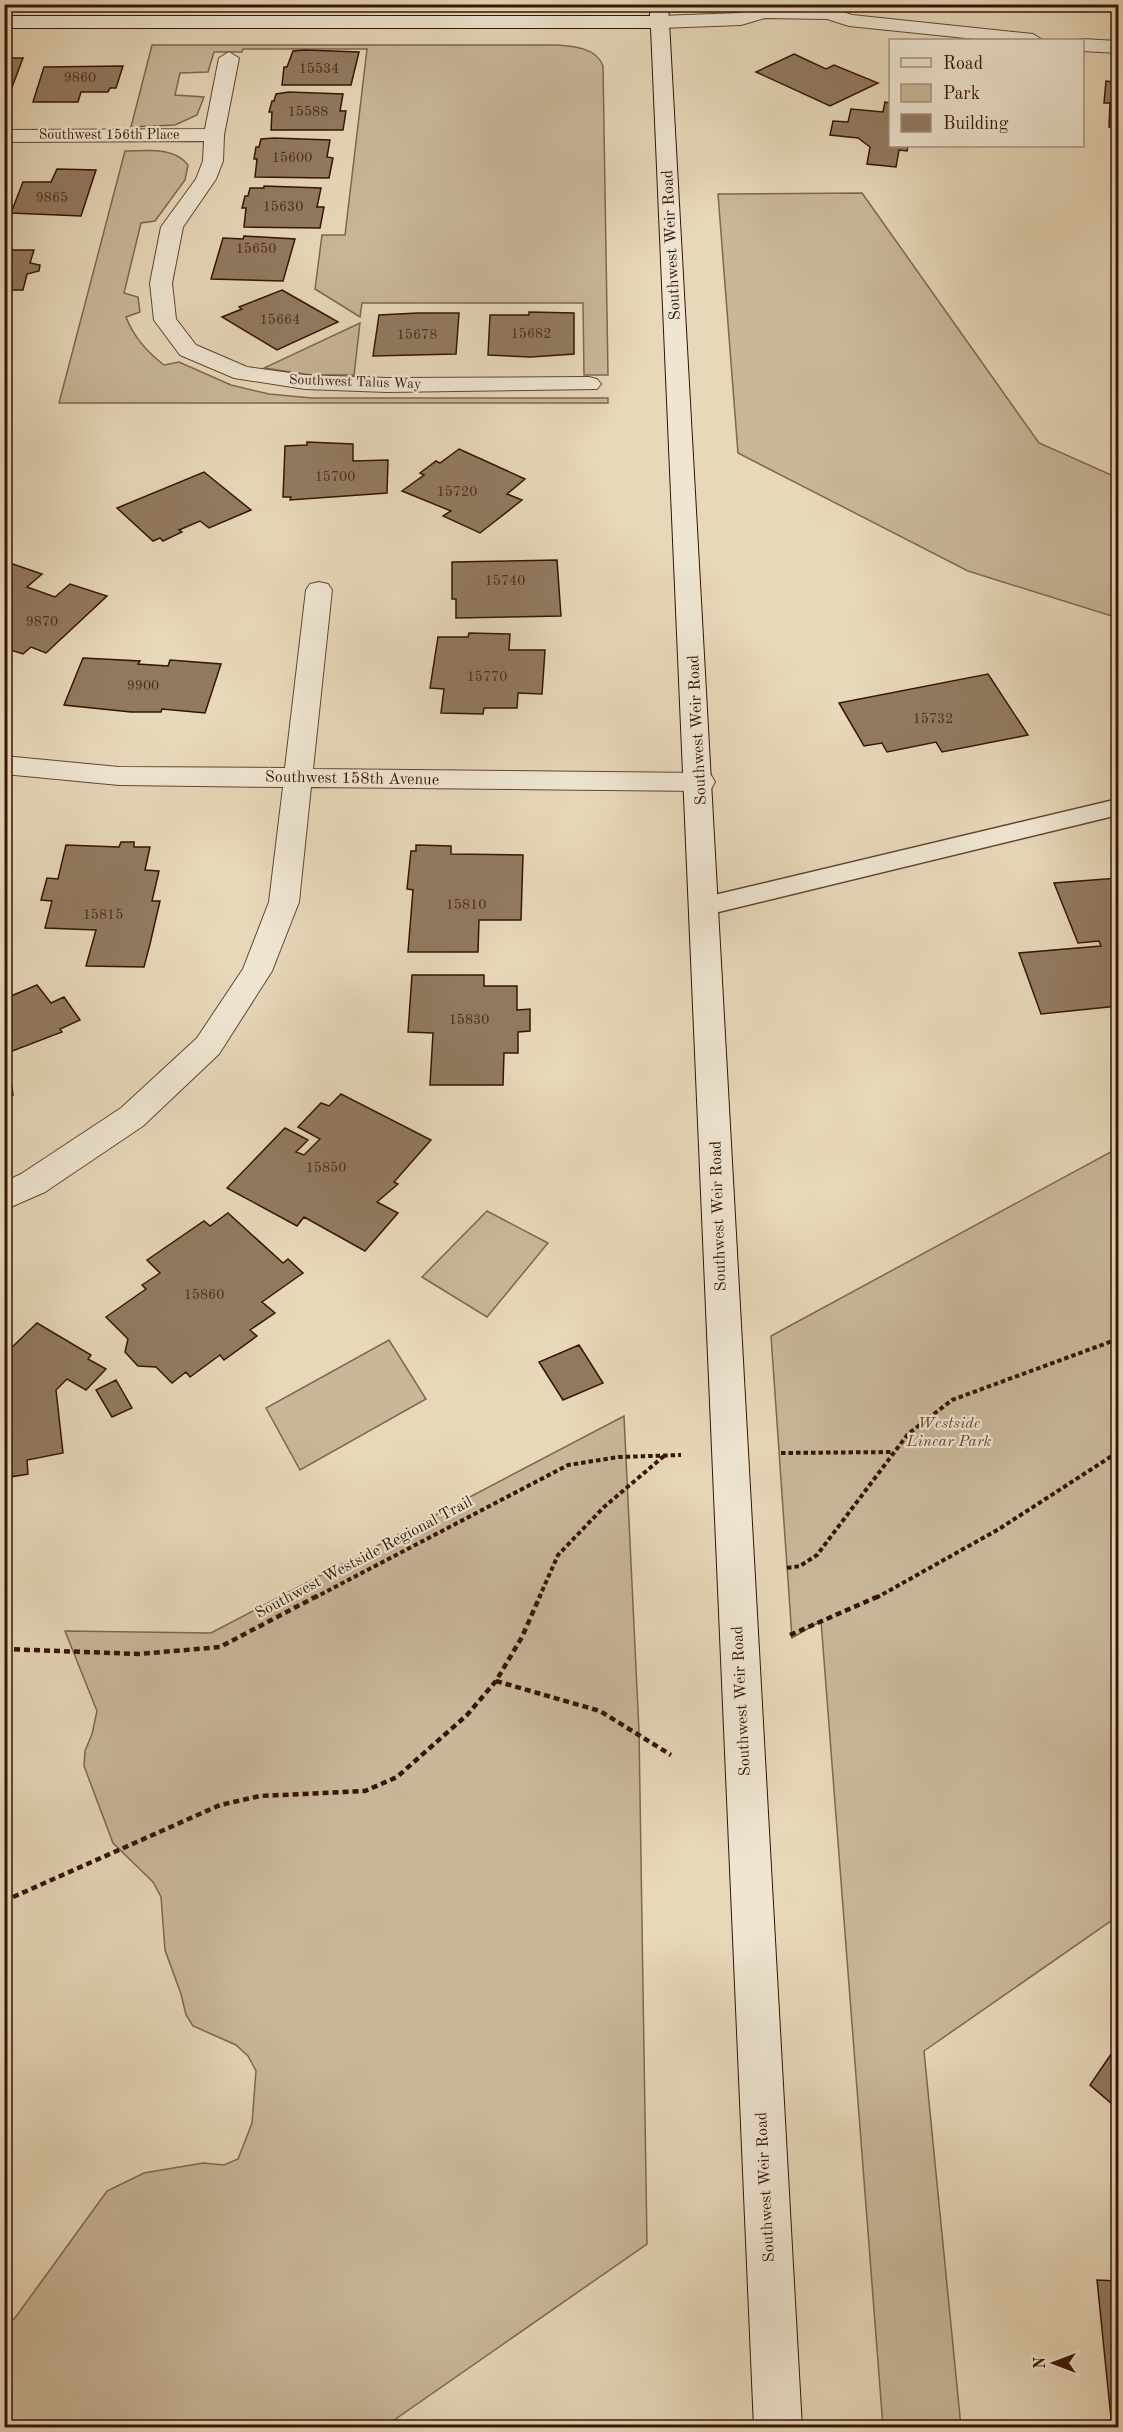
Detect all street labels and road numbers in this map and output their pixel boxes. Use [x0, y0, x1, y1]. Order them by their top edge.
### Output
street label: Southwest 156th Place [39, 128, 179, 142]
street label: Southwest Weir Road [660, 169, 684, 321]
street label: Southwest Talus Way [289, 373, 422, 391]
street label: Southwest Weir Road [686, 654, 710, 806]
street label: Southwest 158th Avenue [265, 769, 439, 789]
street label: Southwest Weir Road [708, 1140, 730, 1292]
street label: Southwest Westside Regional Trail [253, 1494, 475, 1622]
street label: Southwest Weir Road [730, 1625, 754, 1777]
street label: Southwest Weir Road [754, 2111, 778, 2263]

